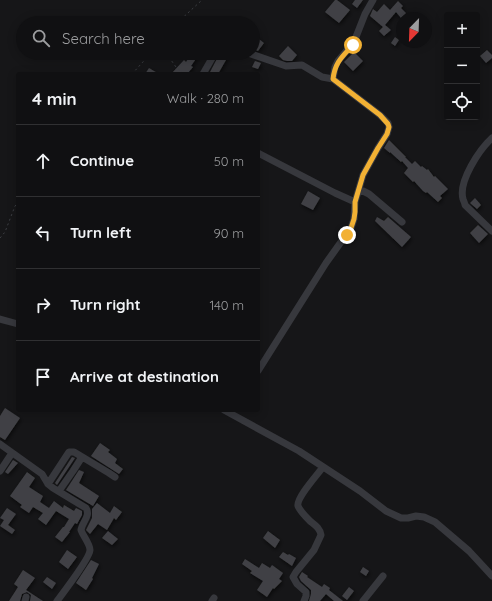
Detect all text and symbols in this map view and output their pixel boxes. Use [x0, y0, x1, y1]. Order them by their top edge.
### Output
north arrow [396, 12, 432, 48]
map controls [444, 12, 480, 120]
button: + [444, 12, 480, 48]
search box [16, 16, 260, 60]
icon: search [30, 27, 52, 49]
text: Search here [62, 29, 145, 48]
route start [344, 36, 362, 54]
button: − [444, 48, 480, 84]
button: locate [444, 84, 480, 120]
text: 4 min [32, 88, 77, 109]
text: Walk · 280 m [167, 90, 244, 106]
icon: ahead [32, 150, 54, 172]
text: Continue [70, 151, 134, 170]
text: 50 m [214, 153, 244, 169]
icon: left [32, 222, 54, 244]
text: Turn left [70, 223, 132, 242]
text: 90 m [214, 225, 244, 241]
route end [338, 226, 356, 244]
icon: right [32, 294, 54, 316]
text: Turn right [70, 295, 141, 314]
text: 140 m [209, 297, 244, 313]
icon: arrive [32, 366, 54, 388]
text: Arrive at destination [70, 367, 219, 386]

